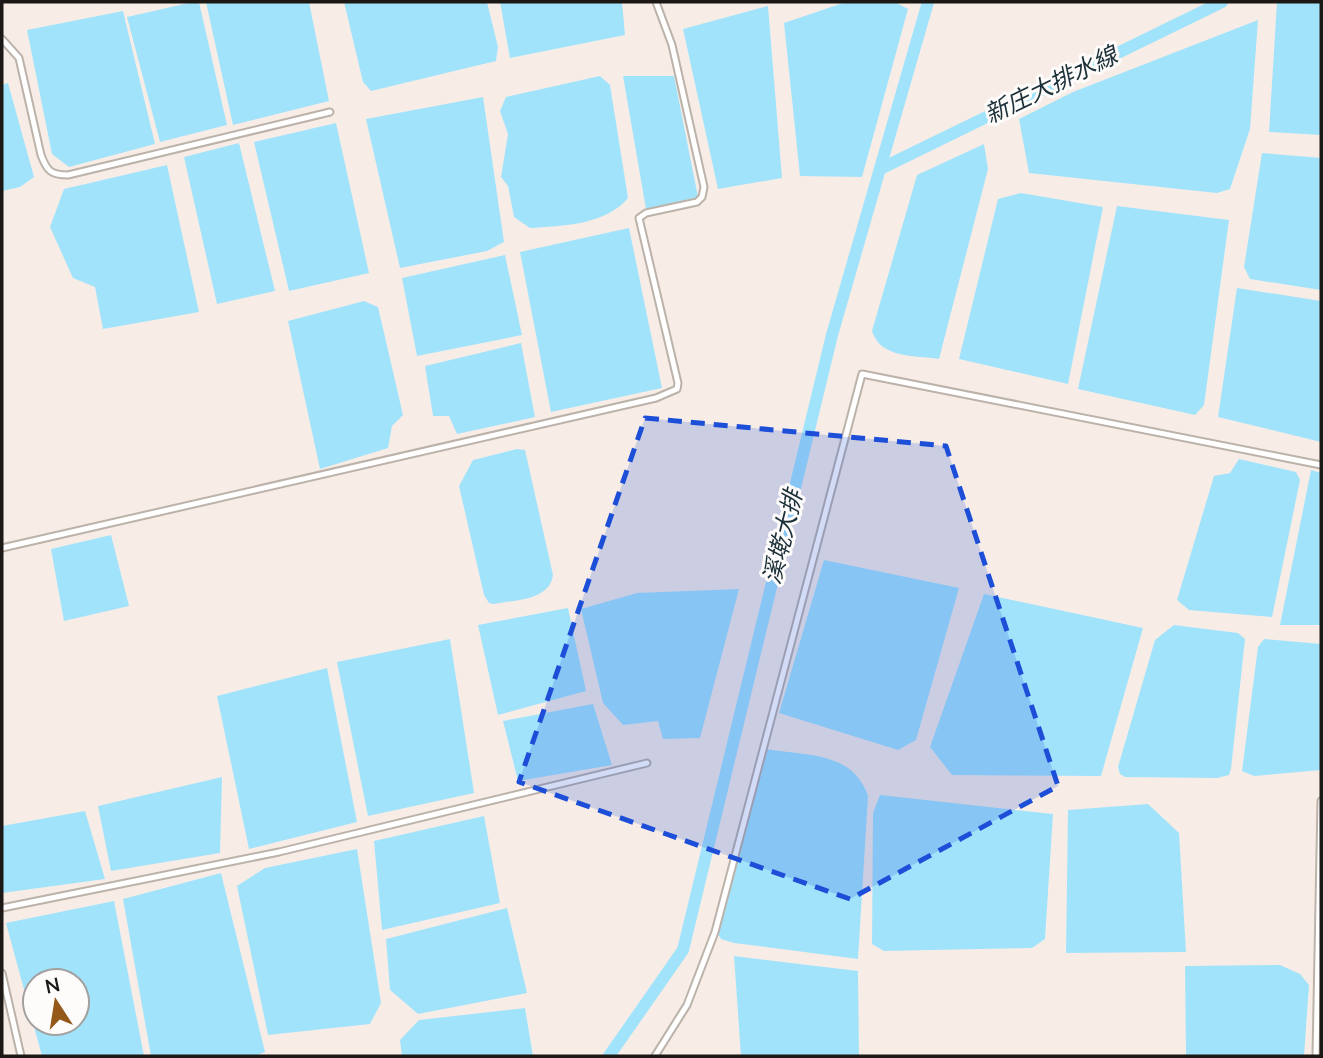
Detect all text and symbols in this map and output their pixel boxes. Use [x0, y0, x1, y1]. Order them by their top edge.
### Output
water label: 新庄大排水線 [979, 38, 1124, 128]
water label: 溪墘大排 [756, 484, 808, 587]
north arrow [21, 967, 91, 1037]
text: N [43, 972, 62, 998]

